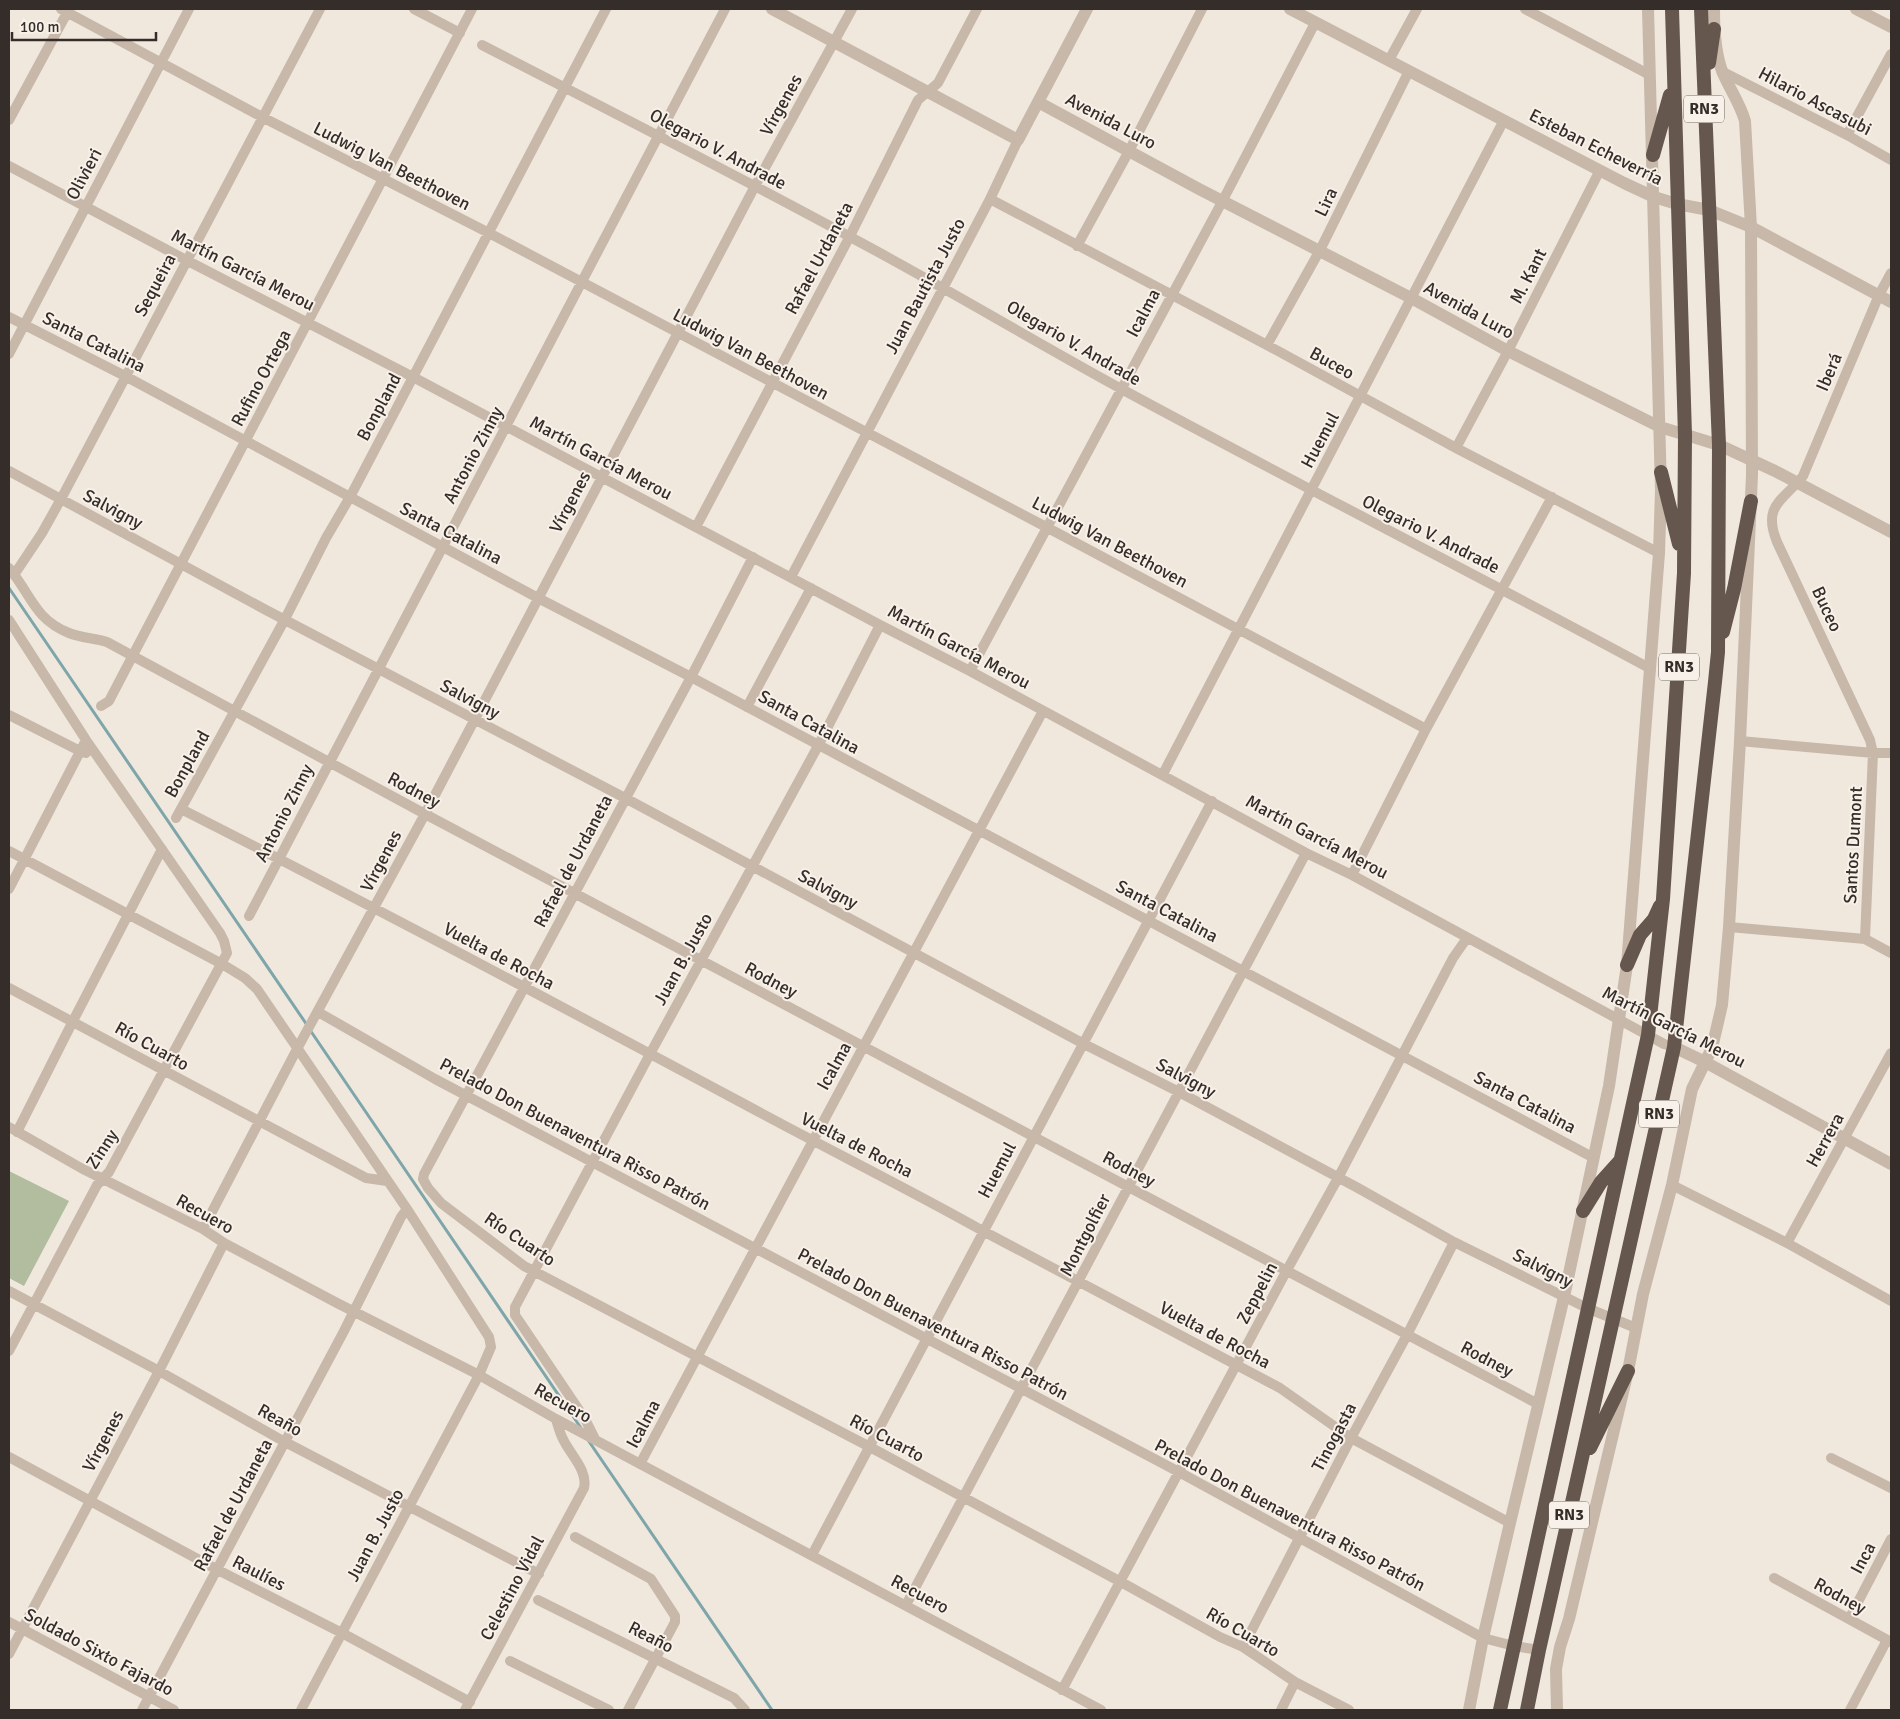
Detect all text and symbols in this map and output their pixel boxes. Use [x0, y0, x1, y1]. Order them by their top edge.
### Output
scale bar [12, 10, 156, 42]
text: 100 m [20, 18, 60, 36]
street label: Hilario Ascasubi [1755, 62, 1875, 140]
street label: Vírgenes [755, 70, 807, 140]
street label: Avenida Luro [1062, 88, 1160, 154]
road number: RN3 [1684, 96, 1724, 122]
street label: Olegario V. Andrade [646, 104, 790, 194]
street label: Esteban Echeverría [1525, 104, 1667, 190]
street label: Ludwig Van Beethoven [310, 117, 474, 215]
street label: Olivieri [61, 144, 107, 204]
street label: Lira [1310, 184, 1342, 220]
street label: Rafael Urdaneta [780, 198, 858, 318]
street label: Juan Bautista Justo [880, 214, 970, 358]
street label: Martín García Merou [167, 224, 319, 316]
street label: M. Kant [1505, 245, 1551, 307]
street label: Sequeira [129, 250, 181, 320]
street label: Avenida Luro [1420, 276, 1518, 344]
street label: Icalma [1121, 285, 1165, 341]
street label: Olegario V. Andrade [1003, 296, 1145, 390]
street label: Ludwig Van Beethoven [669, 304, 833, 404]
street label: Santa Catalina [39, 307, 149, 377]
street label: Rufino Ortega [226, 326, 296, 430]
street label: Buceo [1306, 342, 1358, 384]
street label: Iberá [1811, 350, 1847, 394]
street label: Bonpland [352, 369, 406, 445]
street label: Antonio Zinny [438, 402, 508, 507]
street label: Huemul [1296, 408, 1344, 472]
street label: Martín García Merou [526, 411, 676, 505]
street label: Vírgenes [545, 467, 595, 537]
street label: Salvigny [79, 484, 147, 534]
street label: Olegario V. Andrade [1358, 490, 1504, 578]
street label: Ludwig Van Beethoven [1028, 492, 1192, 592]
street label: Santa Catalina [396, 497, 506, 569]
street label: Buceo [1807, 583, 1847, 635]
street label: Martín García Merou [884, 600, 1034, 694]
road number: RN3 [1659, 654, 1699, 680]
street label: Salvigny [436, 674, 504, 724]
street label: Santa Catalina [754, 685, 864, 759]
street label: Bonpland [160, 727, 214, 801]
street label: Antonio Zinny [250, 760, 318, 866]
street label: Rodney [384, 767, 445, 813]
street label: Santos Dumont [1839, 786, 1867, 904]
street label: Martín García Merou [1242, 790, 1392, 884]
street label: Rafael de Urdaneta [529, 791, 617, 931]
street label: Vírgenes [356, 826, 406, 896]
street label: Salvigny [794, 864, 862, 914]
street label: Santa Catalina [1112, 875, 1222, 947]
street label: Juan B. Justo [649, 909, 717, 1009]
street label: Vuelta de Rocha [440, 917, 558, 995]
street label: Rodney [741, 957, 802, 1003]
street label: Martín García Merou [1598, 981, 1750, 1073]
street label: Río Cuarto [111, 1017, 193, 1075]
street label: Icalma [812, 1038, 856, 1094]
street label: Prelado Don Buenaventura Risso Patrón [436, 1053, 714, 1215]
street label: Salvigny [1152, 1053, 1220, 1103]
street label: Santa Catalina [1470, 1066, 1580, 1138]
road number: RN3 [1639, 1100, 1679, 1128]
street label: Vuelta de Rocha [797, 1107, 917, 1183]
street label: Herrera [1801, 1109, 1849, 1171]
street label: Zinny [81, 1125, 123, 1173]
street label: Huemul [973, 1138, 1021, 1202]
street label: Rodney [1099, 1146, 1160, 1192]
street label: Recuero [172, 1189, 238, 1239]
street label: Montgolfier [1055, 1190, 1115, 1280]
street label: Río Cuarto [480, 1207, 560, 1271]
street label: Prelado Don Buenaventura Risso Patrón [794, 1243, 1072, 1405]
street label: Salvigny [1509, 1244, 1577, 1293]
street label: Zeppelin [1232, 1258, 1282, 1328]
street label: Vuelta de Rocha [1156, 1296, 1274, 1374]
street label: Rodney [1457, 1336, 1518, 1382]
street label: Recuero [530, 1378, 596, 1428]
street label: Icalma [621, 1396, 665, 1452]
street label: Reaño [254, 1399, 306, 1441]
street label: Tinogasta [1307, 1399, 1361, 1475]
street label: Vírgenes [78, 1406, 128, 1476]
street label: Río Cuarto [846, 1409, 928, 1467]
street label: Prelado Don Buenaventura Risso Patrón [1151, 1434, 1429, 1596]
street label: Rafael de Urdaneta [189, 1435, 277, 1575]
street label: Juan B. Justo [341, 1485, 409, 1585]
road number: RN3 [1549, 1502, 1589, 1528]
street label: Celestino Vidal [475, 1532, 549, 1644]
street label: Inca [1846, 1538, 1880, 1578]
street label: Raulíes [229, 1550, 289, 1596]
street label: Recuero [887, 1570, 953, 1618]
street label: Rodney [1810, 1573, 1871, 1620]
street label: Río Cuarto [1202, 1602, 1284, 1662]
street label: Soldado Sixto Fajardo [21, 1603, 177, 1701]
street label: Reaño [625, 1616, 677, 1658]

